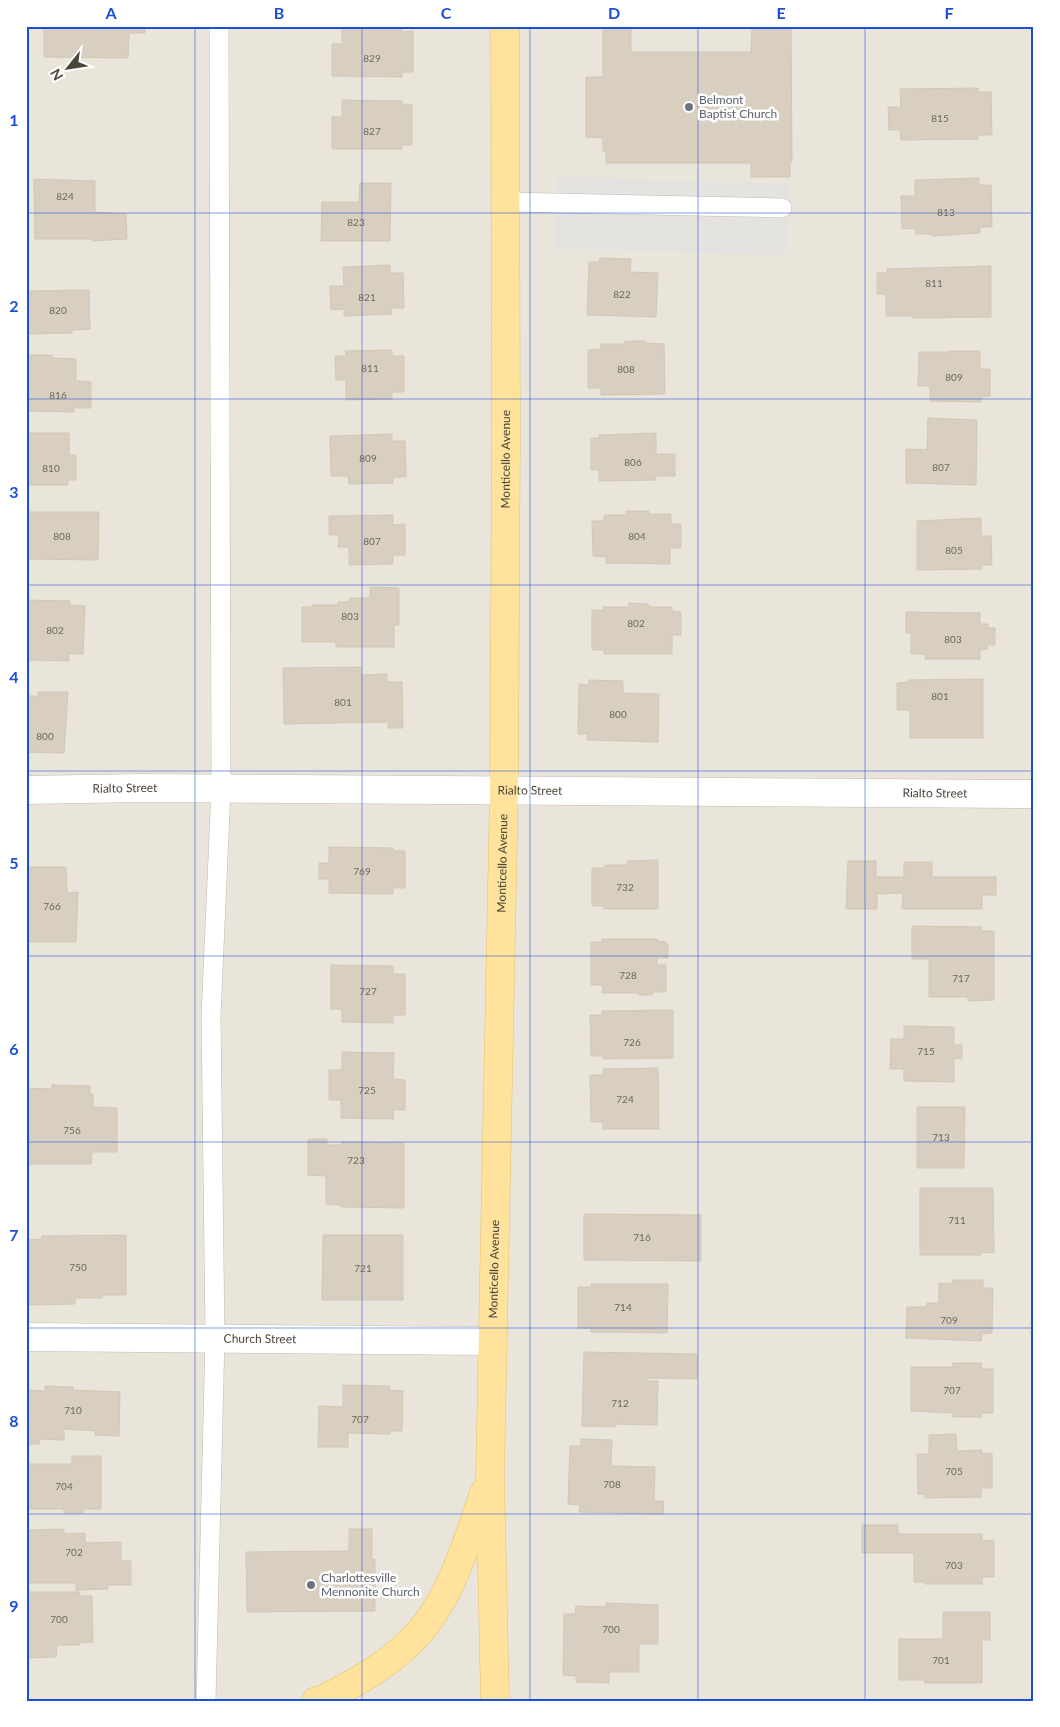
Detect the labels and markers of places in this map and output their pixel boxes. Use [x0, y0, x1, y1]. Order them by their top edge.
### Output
place label: Belmont Baptist Church [699, 92, 777, 121]
marker: Belmont Baptist Church [683, 101, 695, 113]
place label: Charlottesville Mennonite Church [321, 1570, 420, 1599]
marker: Charlottesville Mennonite Church [305, 1579, 317, 1591]

